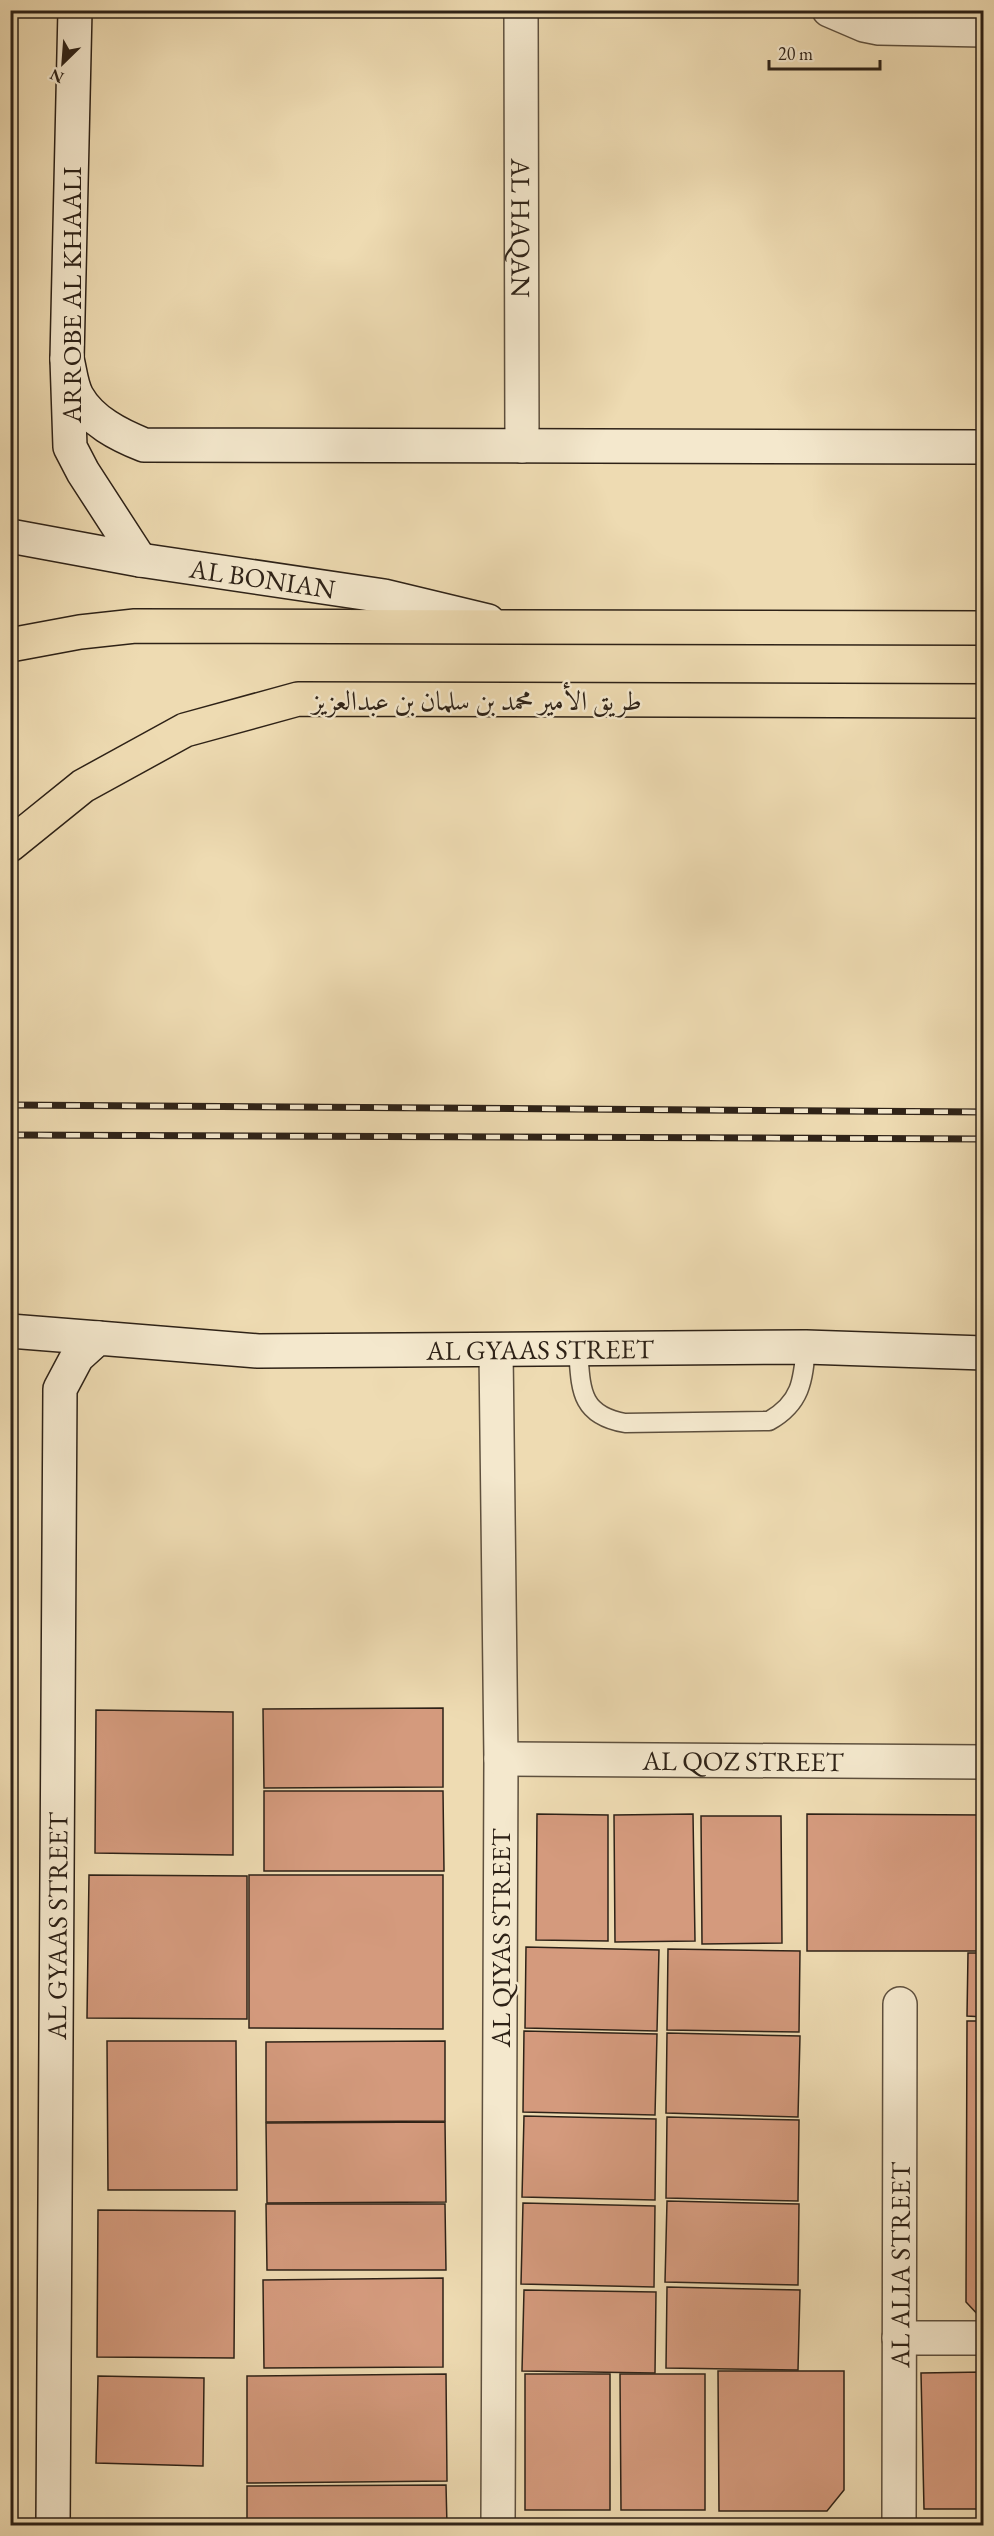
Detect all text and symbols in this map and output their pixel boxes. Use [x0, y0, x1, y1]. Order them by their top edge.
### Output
north arrow [33, 33, 93, 93]
scale bar [769, 33, 880, 71]
text: 20 m [778, 42, 813, 65]
text: N [47, 64, 67, 88]
street label: AL HAQAN [504, 157, 539, 298]
street label: ARROBE AL KHAALI [54, 167, 89, 424]
street label: AL BONIAN [186, 550, 338, 606]
street label: طريق الأمير محمد بن سلمان بن عبدالعزيز [309, 681, 642, 718]
street label: AL GYAAS STREET [425, 1331, 655, 1367]
street label: AL QOZ STREET [641, 1742, 845, 1779]
street label: AL GYAAS STREET [38, 1811, 75, 2041]
street label: AL QIYAS STREET [483, 1828, 518, 2048]
street label: AL ALIA STREET [882, 2161, 917, 2369]

